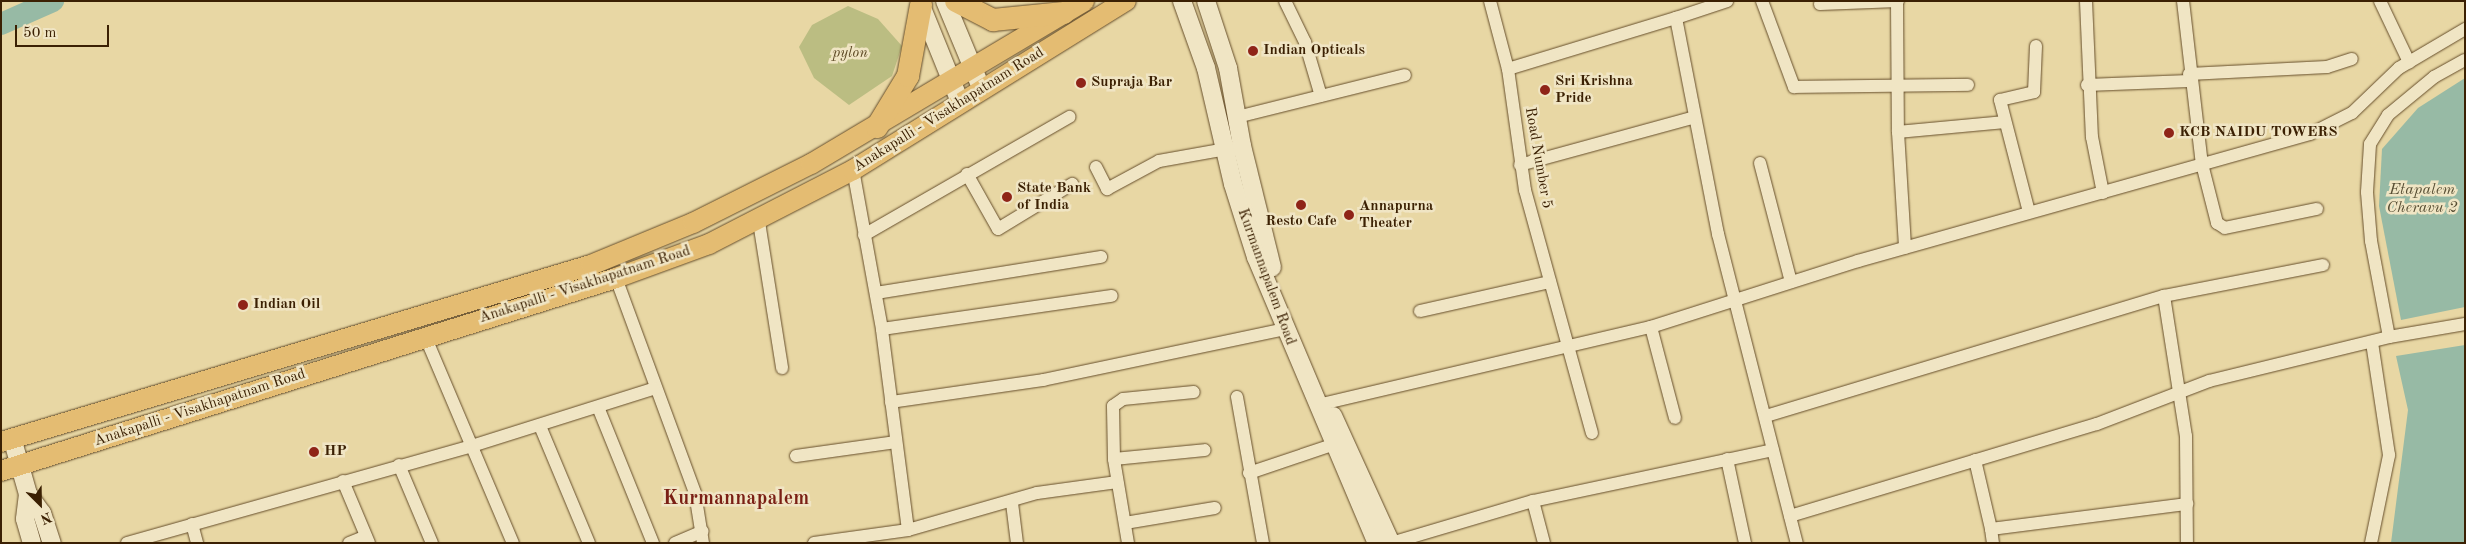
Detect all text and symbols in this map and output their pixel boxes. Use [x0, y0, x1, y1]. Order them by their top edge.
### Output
scale bar [18, 15, 111, 47]
text: 50 m [23, 26, 57, 41]
place label: Indian Opticals [1263, 42, 1365, 60]
street label: Anakapalli - Visakhapatnam Road [850, 44, 1048, 176]
park label: pylon [832, 45, 868, 63]
marker: Indian Opticals [1247, 45, 1259, 57]
place label: Sri Krishna Pride [1555, 72, 1633, 107]
place label: Supraja Bar [1091, 74, 1172, 92]
marker: Supraja Bar [1075, 77, 1087, 89]
marker: Sri Krishna Pride [1539, 84, 1551, 96]
street label: Road Number 5 [1520, 106, 1556, 210]
place label: KCB NAIDU TOWERS [2179, 124, 2338, 142]
marker: KCB NAIDU TOWERS [2163, 127, 2175, 139]
place label: State Bank of India [1017, 179, 1091, 214]
water label: Etapalem Cheravu 2 [2386, 180, 2458, 218]
marker: State Bank of India [1001, 191, 1013, 203]
place label: Annapurna Theater [1359, 197, 1433, 232]
marker: Resto Cafe [1295, 199, 1307, 211]
street label: Kurmannapalem Road [1233, 206, 1299, 348]
marker: Annapurna Theater [1343, 209, 1355, 221]
place label: Resto Cafe [1265, 213, 1337, 231]
street label: Anakapalli - Visakhapatnam Road [477, 242, 693, 328]
place label: Indian Oil [253, 296, 320, 314]
marker: Indian Oil [237, 299, 249, 311]
street label: Anakapalli - Visakhapatnam Road [92, 365, 308, 451]
place label: HP [324, 443, 347, 461]
marker: HP [308, 446, 320, 458]
north arrow [15, 479, 65, 529]
district label: Kurmannapalem [663, 487, 809, 511]
text: N [38, 509, 54, 526]

